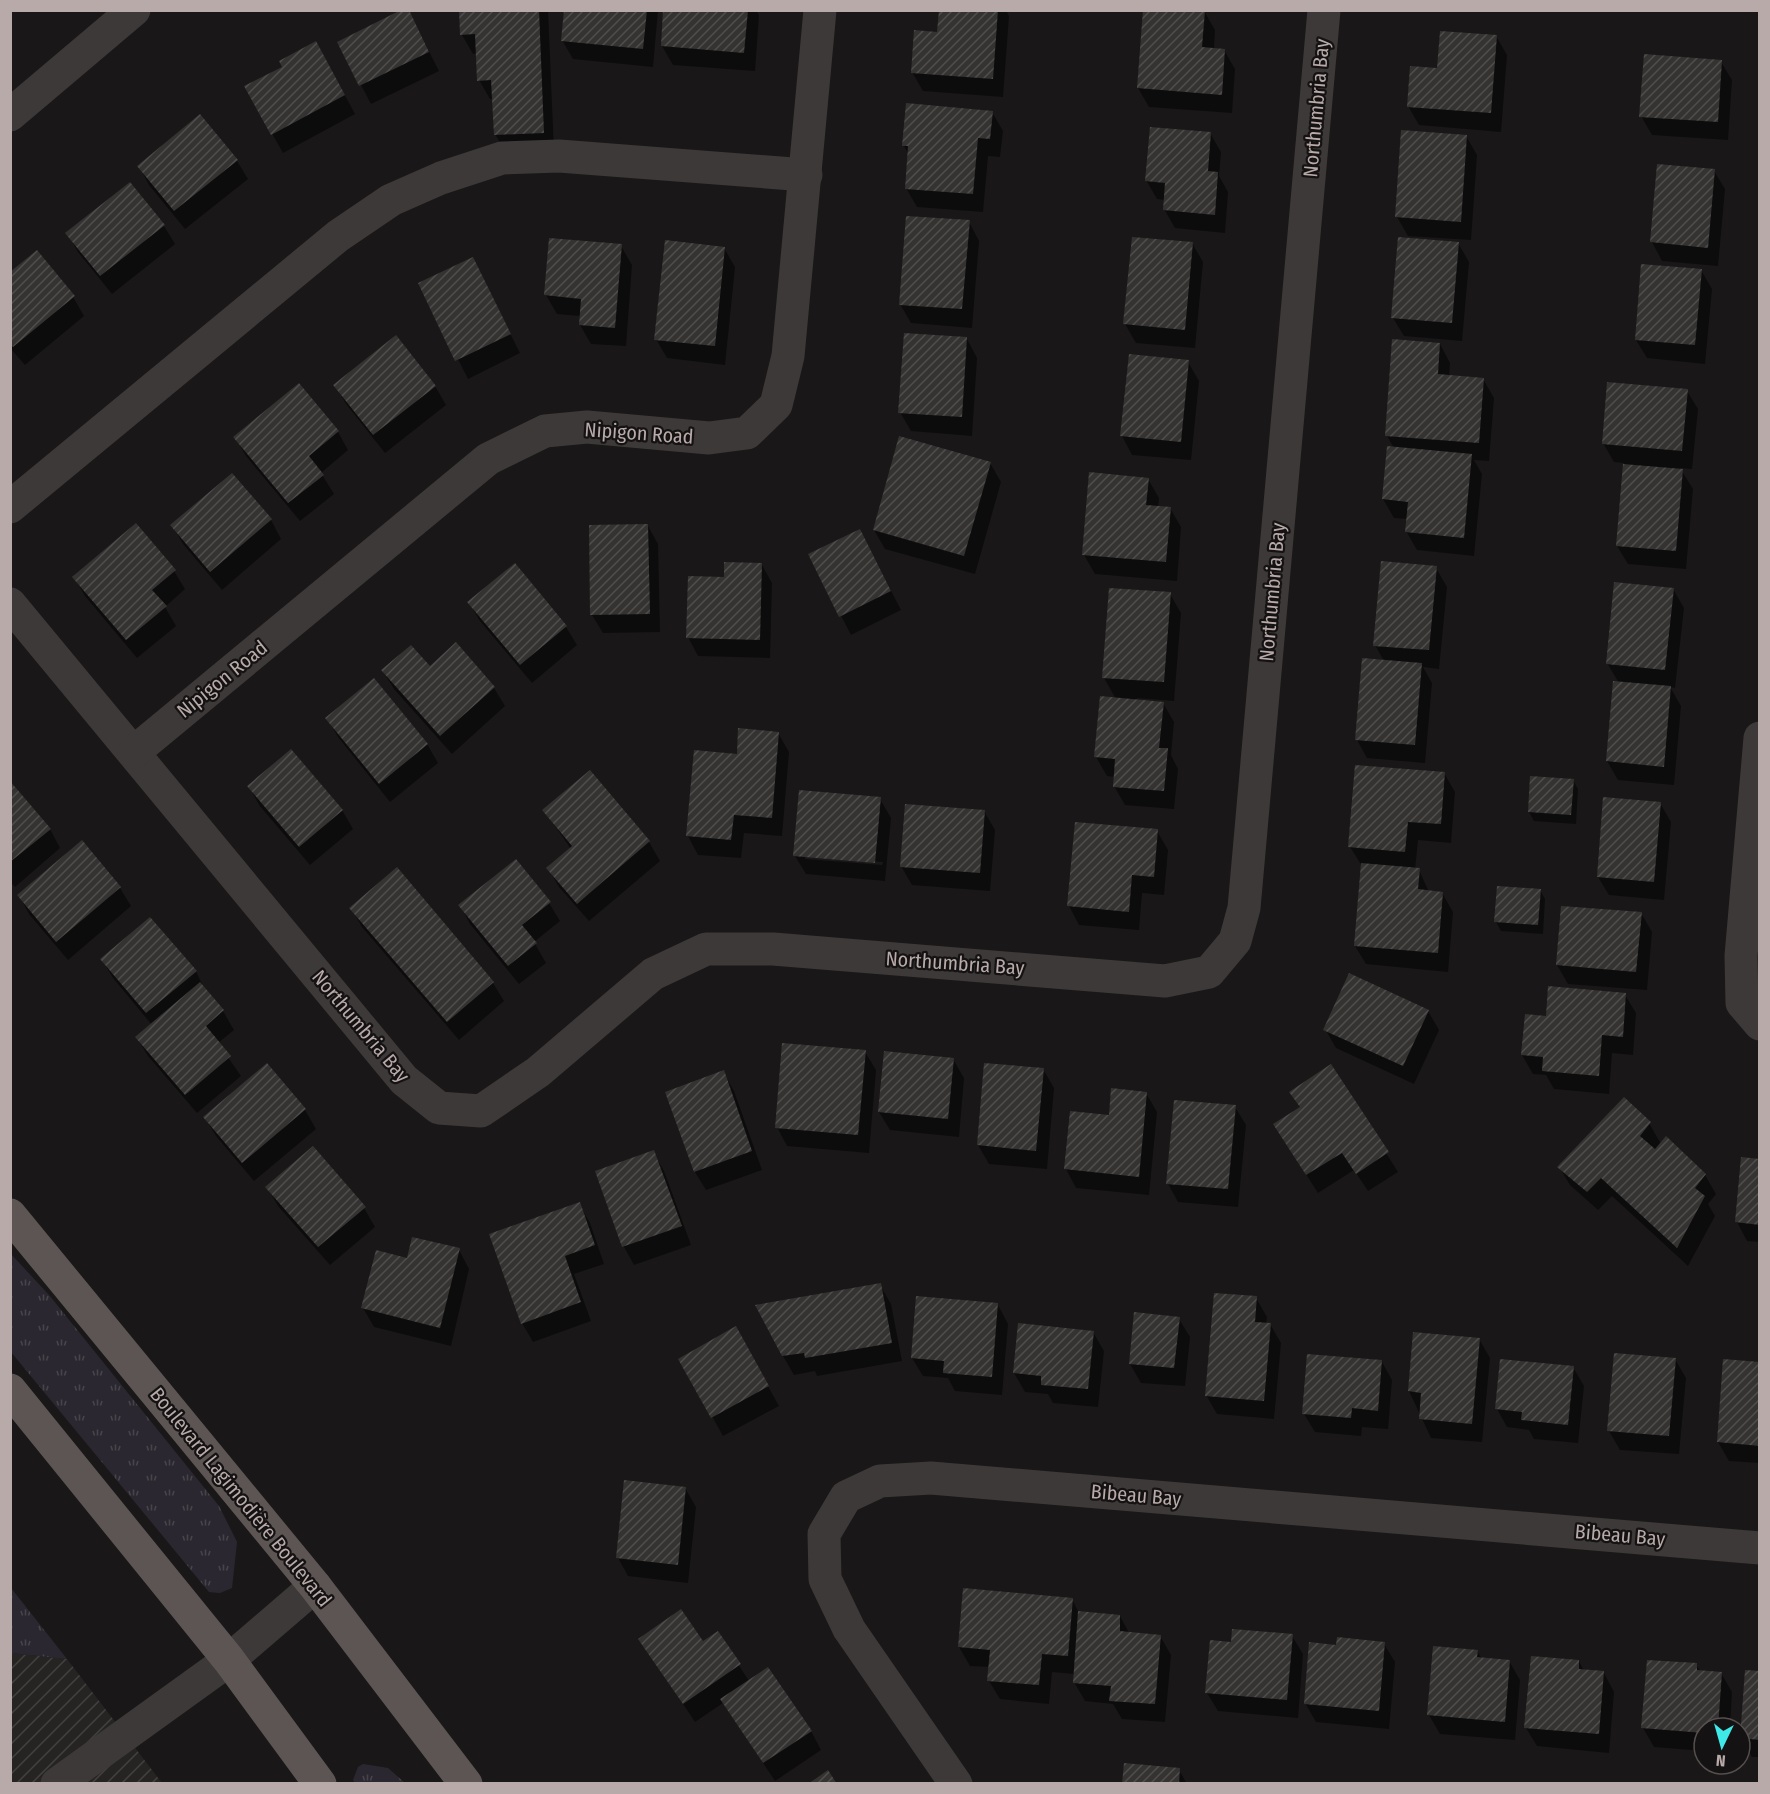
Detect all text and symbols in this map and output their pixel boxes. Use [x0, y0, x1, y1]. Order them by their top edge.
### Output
street label: Northumbria Bay [1298, 38, 1334, 178]
street label: Nipigon Road [584, 417, 694, 449]
street label: Northumbria Bay [1254, 522, 1290, 662]
street label: Nipigon Road [172, 635, 272, 723]
street label: Northumbria Bay [885, 946, 1025, 980]
street label: Northumbria Bay [307, 965, 415, 1087]
street label: Boulevard Lagimodière Boulevard [145, 1383, 337, 1611]
street label: Bibeau Bay [1090, 1479, 1182, 1511]
street label: Bibeau Bay [1574, 1519, 1666, 1551]
north arrow [1692, 1716, 1752, 1776]
text: N [1715, 1751, 1726, 1770]

